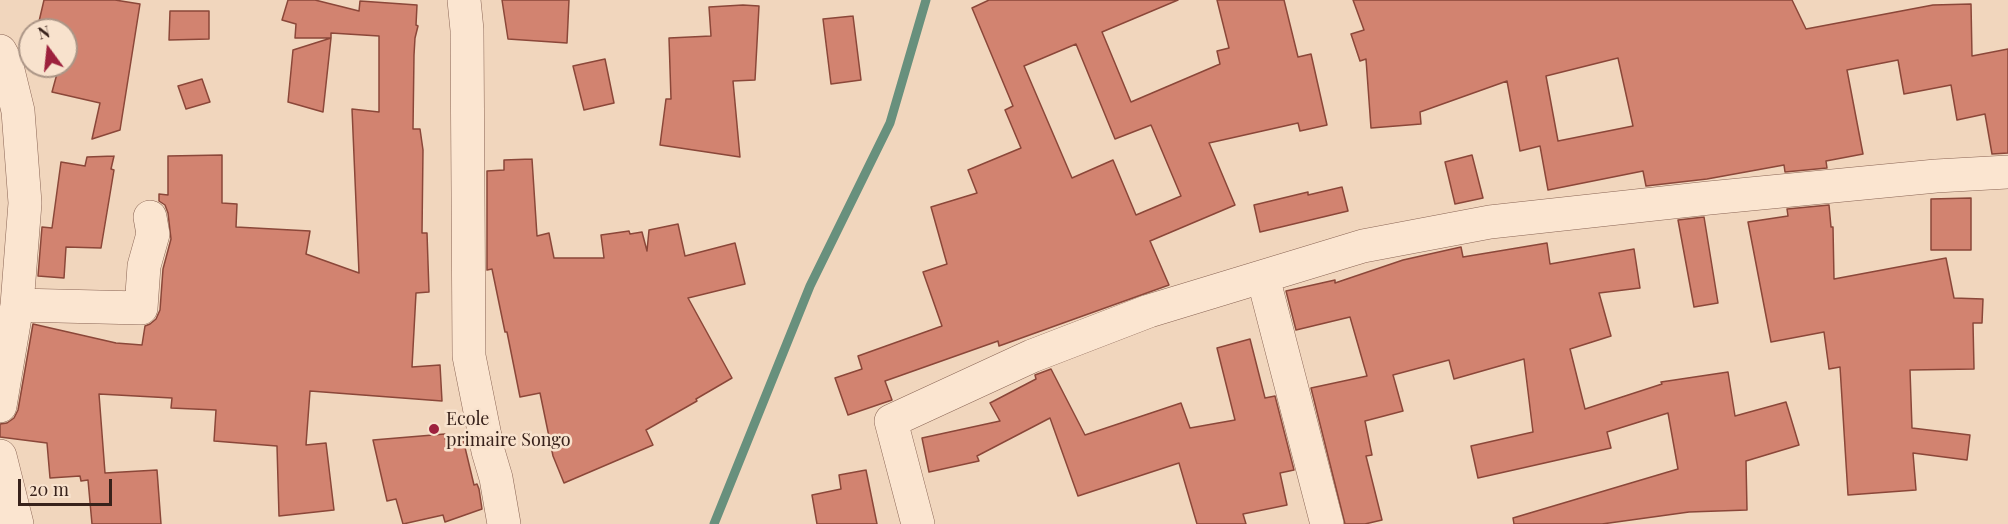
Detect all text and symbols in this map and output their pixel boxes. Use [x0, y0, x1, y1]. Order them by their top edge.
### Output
north arrow [18, 18, 78, 78]
text: N [35, 20, 52, 44]
place label: Ecole primaire Songo [446, 408, 571, 450]
marker: Ecole primaire Songo [427, 422, 441, 436]
scale bar [21, 467, 116, 505]
text: 20 m [29, 477, 69, 501]

